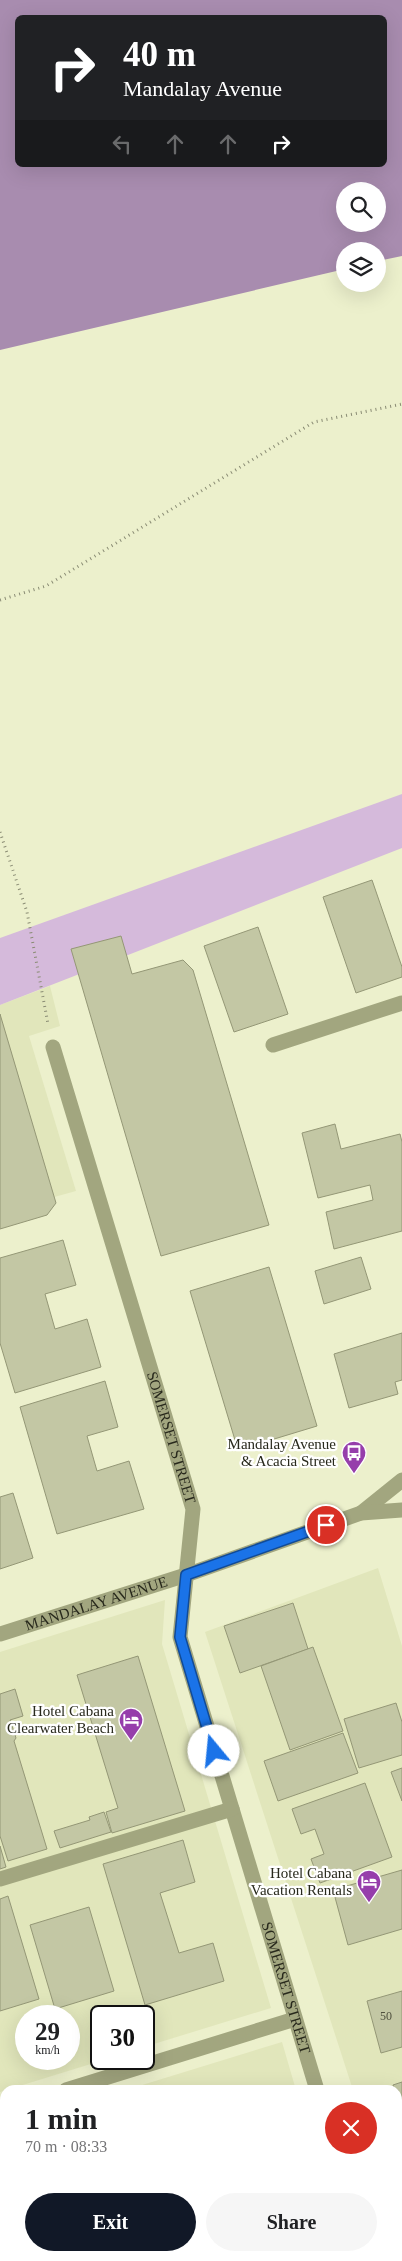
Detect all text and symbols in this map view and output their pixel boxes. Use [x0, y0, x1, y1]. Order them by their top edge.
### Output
icon: right [40, 35, 105, 100]
text: 40 m [123, 35, 196, 74]
text: Mandalay Avenue [123, 76, 282, 101]
icon: left [108, 130, 136, 158]
icon: ahead [161, 130, 189, 158]
icon: ahead [214, 130, 242, 158]
icon: right [267, 130, 295, 158]
map controls [336, 182, 386, 292]
button: search [336, 182, 386, 232]
button: layers [336, 242, 386, 292]
street label: SOMERSET STREET [144, 1370, 199, 1505]
place label: Mandalay Avenue & Acacia Street [228, 1436, 337, 1469]
bus stop icon: Mandalay Avenue & Acacia Street [341, 1440, 367, 1474]
pin [305, 1504, 347, 1546]
icon: arrive [312, 1511, 340, 1539]
street label: MANDALAY AVENUE [23, 1573, 169, 1634]
place label: Hotel Cabana Clearwater Beach [7, 1703, 114, 1736]
hotel icon: Hotel Cabana Clearwater Beach [118, 1707, 144, 1741]
position arrow [187, 1724, 239, 1776]
place label: Hotel Cabana Vacation Rentals [251, 1865, 352, 1898]
hotel icon: Hotel Cabana Vacation Rentals [356, 1869, 382, 1903]
street label: SOMERSET STREET [259, 1920, 314, 2056]
speed limit sign: 30 [90, 2005, 155, 2070]
house number: 50 [380, 2009, 392, 2023]
text: 29 [35, 2018, 60, 2045]
text: km/h [35, 2043, 60, 2057]
text: 1 min [25, 2102, 98, 2135]
button: close [325, 2102, 377, 2154]
text: 70 m · 08:33 [25, 2138, 107, 2155]
button: Exit [25, 2193, 196, 2251]
button: Share [206, 2193, 377, 2251]

